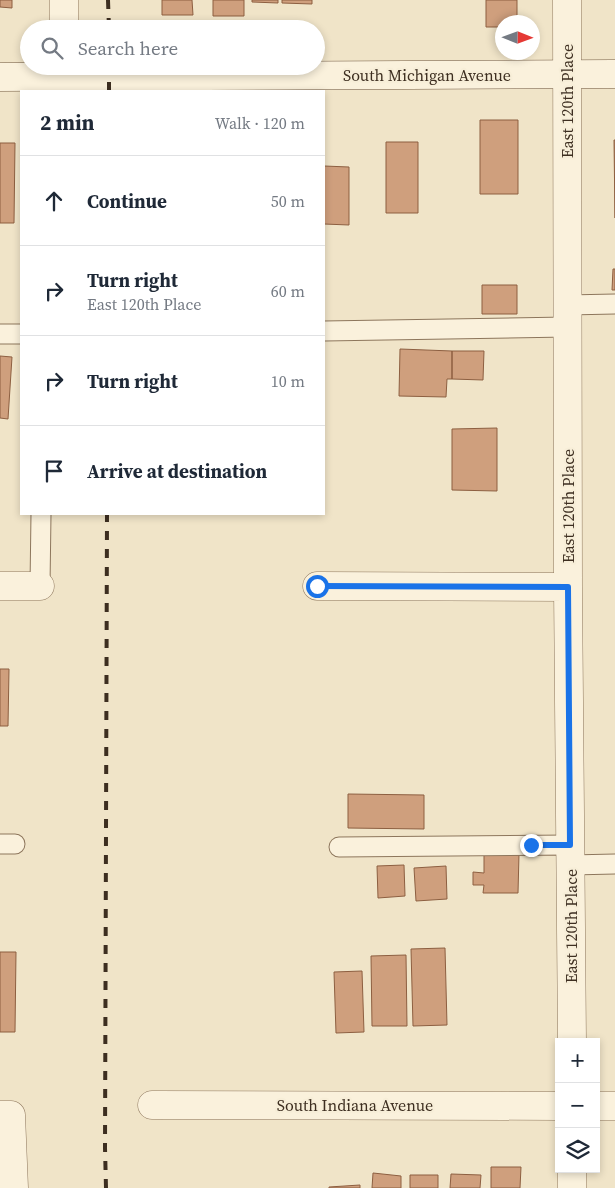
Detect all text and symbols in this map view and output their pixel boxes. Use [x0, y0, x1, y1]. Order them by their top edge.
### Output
north arrow [495, 15, 540, 60]
search box [20, 20, 325, 75]
icon: search [38, 34, 66, 62]
text: Search here [78, 35, 178, 61]
street label: East 120th Place [556, 44, 578, 158]
street label: South Michigan Avenue [343, 64, 511, 86]
text: 2 min [40, 108, 95, 137]
text: Walk · 120 m [215, 112, 305, 134]
icon: ahead [40, 187, 68, 215]
text: Continue [87, 188, 167, 214]
text: 50 m [271, 190, 305, 212]
text: Turn right [87, 267, 178, 293]
icon: right [40, 277, 68, 305]
text: 60 m [271, 280, 305, 302]
text: East 120th Place [87, 293, 201, 315]
icon: right [40, 367, 68, 395]
text: Turn right [87, 368, 178, 394]
text: 10 m [271, 370, 305, 392]
street label: East 120th Place [557, 449, 579, 563]
icon: arrive [40, 457, 68, 485]
text: Arrive at destination [87, 458, 267, 484]
route start [306, 575, 329, 598]
route end [520, 834, 543, 857]
street label: East 120th Place [560, 869, 582, 983]
map controls [555, 1038, 600, 1173]
button: + [555, 1038, 600, 1083]
button: − [555, 1083, 600, 1128]
street label: South Indiana Avenue [277, 1094, 433, 1116]
button: layers [555, 1128, 600, 1173]

